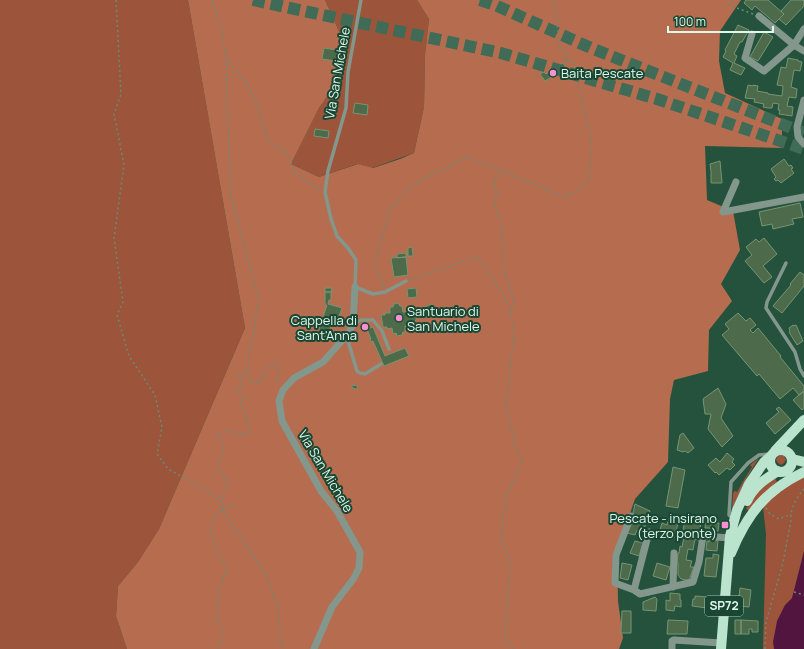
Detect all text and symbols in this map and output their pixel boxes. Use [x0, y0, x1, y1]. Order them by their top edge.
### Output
scale bar [668, 8, 773, 34]
text: 100 m [674, 13, 706, 30]
street label: Via San Michele [320, 25, 354, 120]
place label: Baita Pescate [561, 64, 644, 82]
marker: Baita Pescate [548, 68, 558, 78]
place label: Santuario di San Michele [407, 302, 480, 335]
place label: Cappella di Sant'Anna [291, 311, 357, 344]
marker: Santuario di San Michele [394, 313, 404, 323]
marker: Cappella di Sant'Anna [360, 322, 370, 332]
street label: Via San Michele [294, 426, 358, 516]
place label: Pescate - insirano (terzo ponte) [610, 509, 717, 542]
marker: Pescate - insirano (terzo ponte) [720, 520, 730, 530]
road number: SP72 [705, 596, 743, 616]

